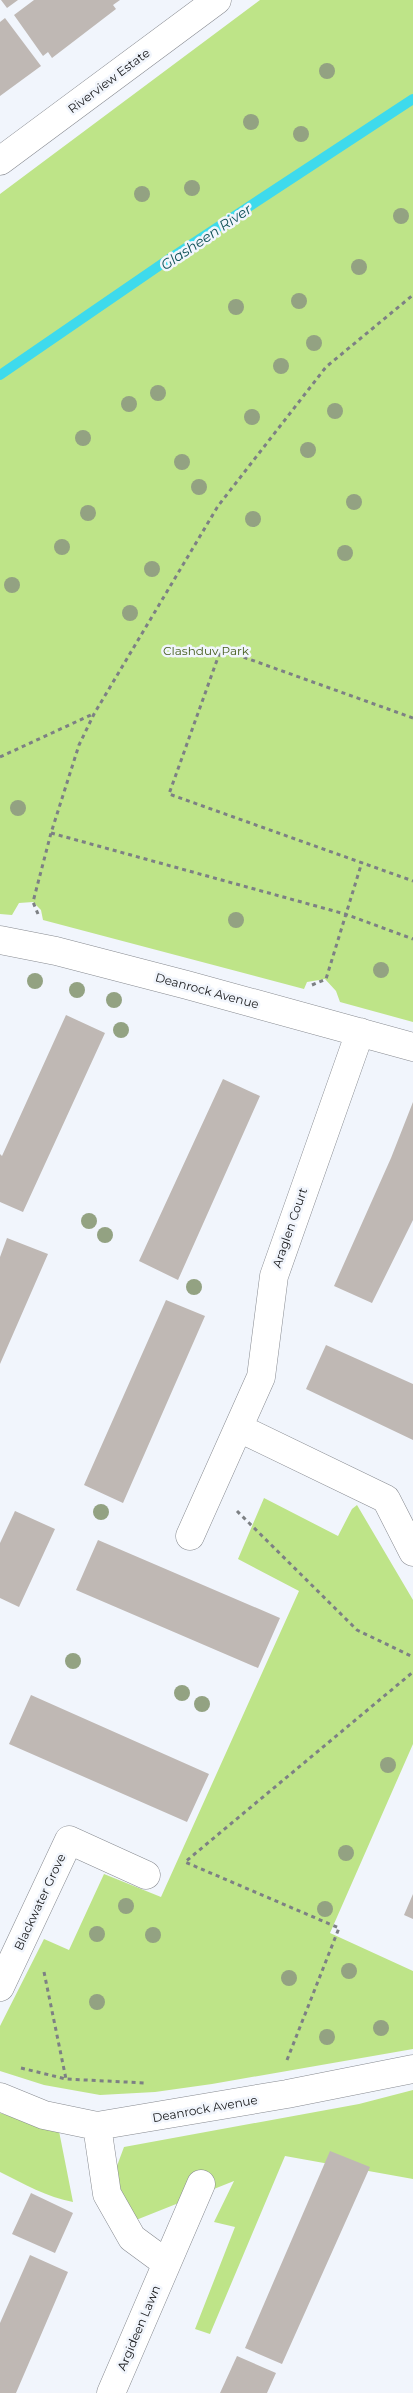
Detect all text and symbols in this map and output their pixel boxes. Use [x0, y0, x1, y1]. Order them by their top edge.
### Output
street label: Riverview Estate [65, 45, 153, 116]
water label: Glasheen River [157, 200, 255, 274]
park label: Clashduv Park [163, 643, 250, 658]
street label: Deanrock Avenue [154, 969, 261, 1012]
street label: Araglen Court [269, 1186, 310, 1270]
street label: Blackwater Grove [11, 1851, 69, 1953]
street label: Deanrock Avenue [151, 2092, 259, 2125]
street label: Argideen Lawn [114, 2283, 163, 2373]

